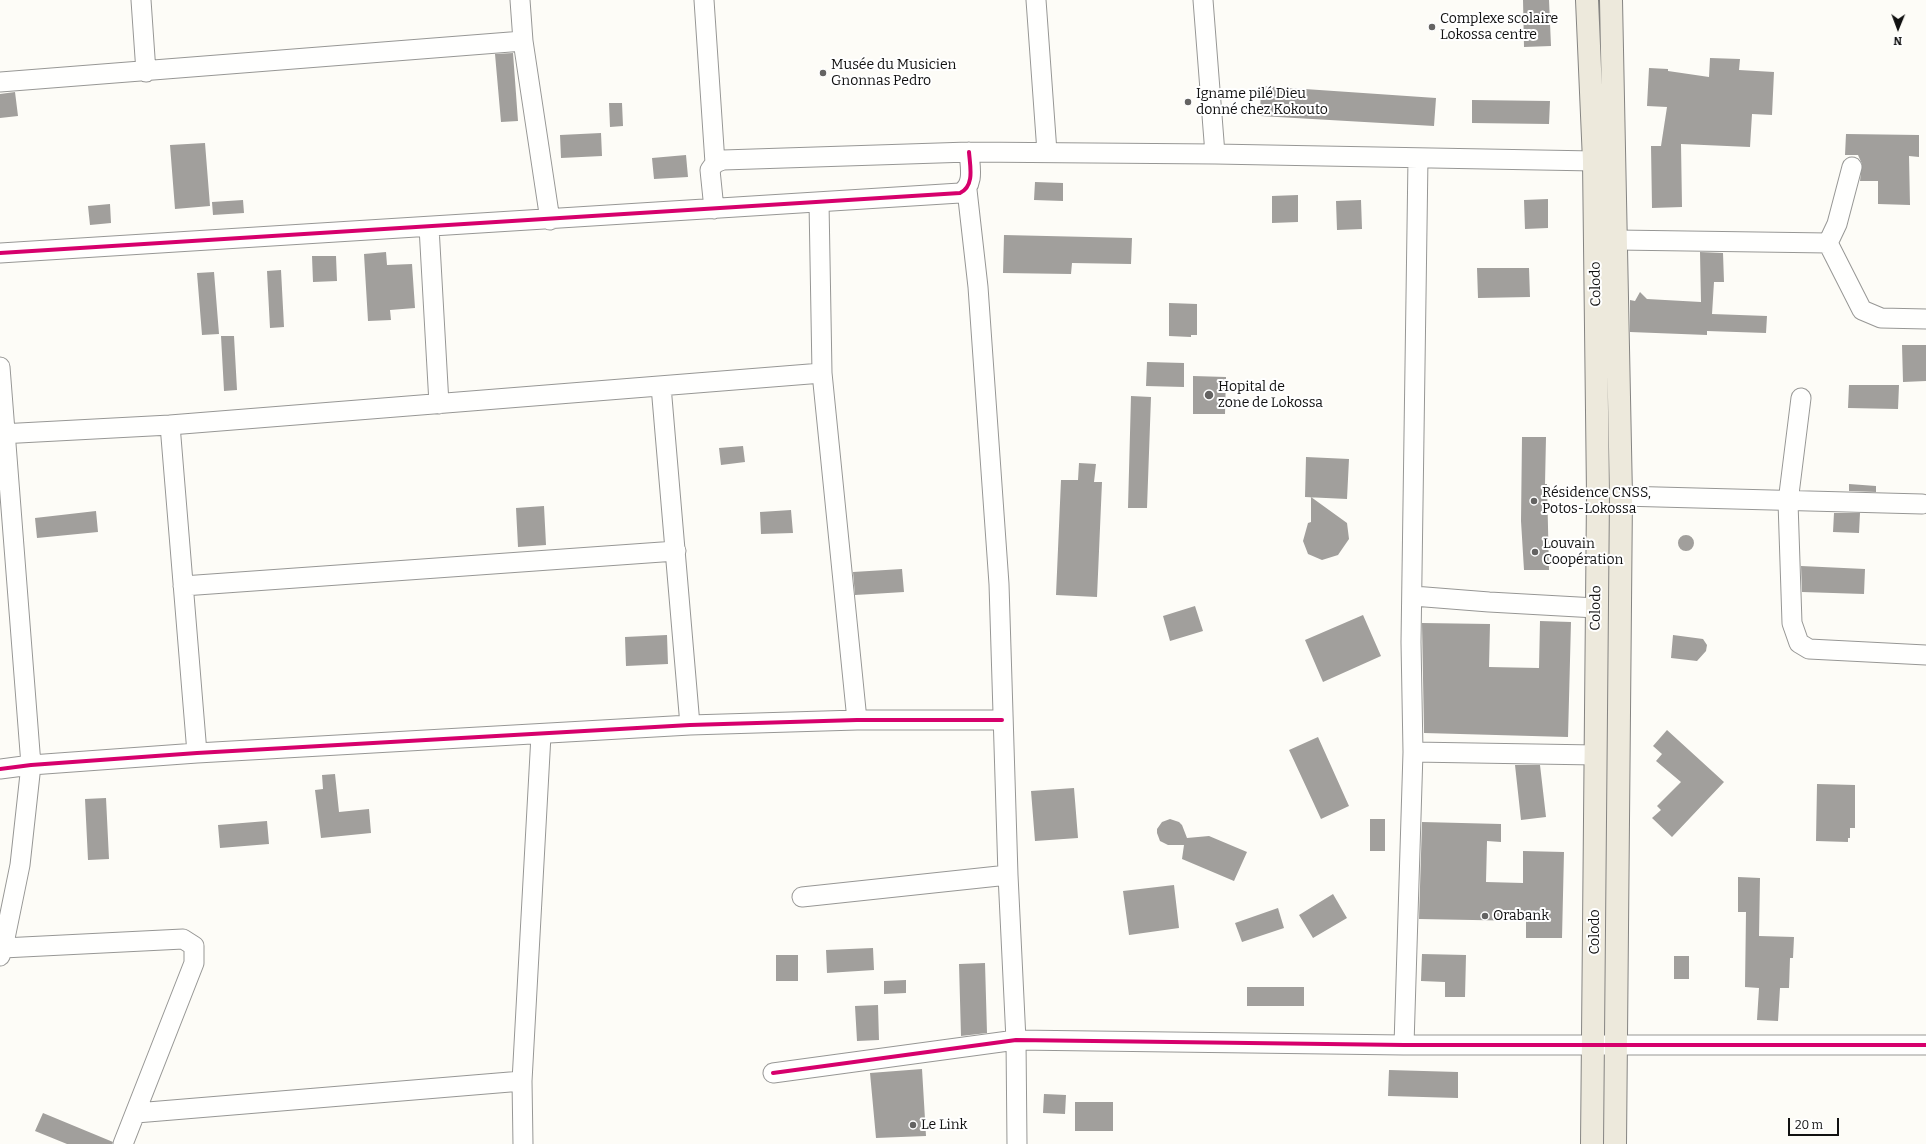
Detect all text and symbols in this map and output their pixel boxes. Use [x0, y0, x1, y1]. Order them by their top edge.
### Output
north arrow [1878, 8, 1918, 48]
place label: Complexe scolaire Lokossa centre [1440, 11, 1558, 44]
marker: Complexe scolaire Lokossa centre [1427, 22, 1437, 32]
text: N [1893, 34, 1902, 47]
place label: Musée du Musicien Gnonnas Pedro [831, 57, 956, 90]
marker: Musée du Musicien Gnonnas Pedro [818, 68, 828, 78]
place label: Igname pilé Dieu donné chez Kokouto [1196, 86, 1328, 118]
marker: Igname pilé Dieu donné chez Kokouto [1183, 97, 1193, 107]
street label: Colodo [1587, 261, 1605, 307]
place label: Hopital de zone de Lokossa [1218, 379, 1323, 412]
marker: Hopital de zone de Lokossa [1203, 389, 1215, 401]
place label: Résidence CNSS, Potos-Lokossa [1542, 485, 1651, 518]
marker: Résidence CNSS, Potos-Lokossa [1529, 496, 1539, 506]
place label: Louvain Coopération [1543, 536, 1623, 568]
marker: Louvain Coopération [1530, 547, 1540, 557]
street label: Colodo [1587, 585, 1605, 631]
place label: Orabank [1493, 908, 1549, 924]
street label: Colodo [1587, 909, 1603, 955]
marker: Orabank [1480, 911, 1490, 921]
scale bar [1790, 1110, 1841, 1136]
place label: Le Link [921, 1117, 967, 1133]
text: 20 m [1795, 1118, 1823, 1132]
marker: Le Link [908, 1120, 918, 1130]

